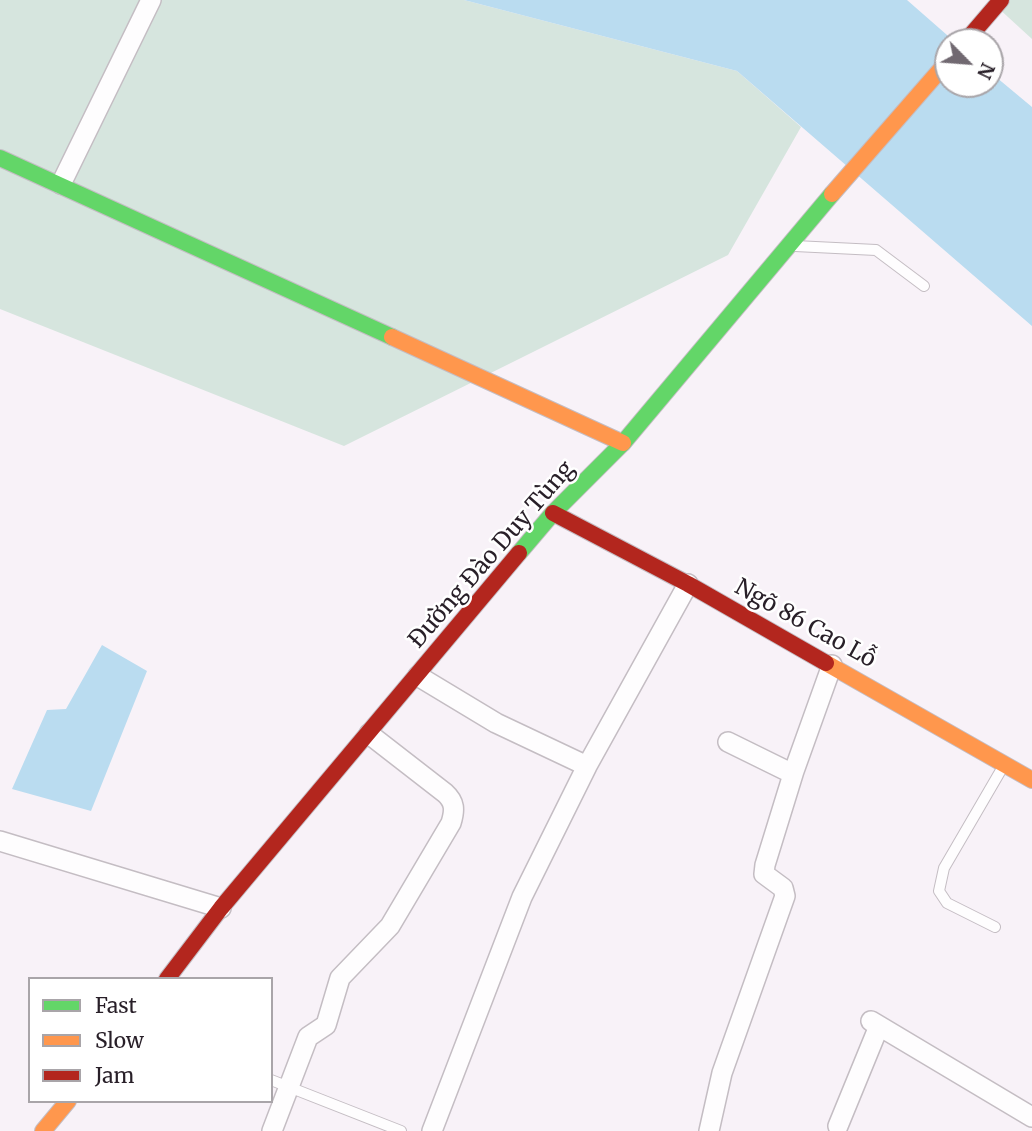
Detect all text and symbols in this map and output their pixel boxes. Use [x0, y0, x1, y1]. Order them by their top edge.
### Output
north arrow [934, 28, 1004, 98]
text: N [972, 59, 1000, 83]
street label: Đường Đào Duy Tùng [403, 456, 581, 654]
street label: Ngõ 86 Cao Lỗ [730, 574, 880, 674]
legend [28, 977, 273, 1103]
text: Fast [95, 992, 137, 1019]
text: Slow [95, 1027, 144, 1054]
text: Jam [95, 1062, 134, 1089]

